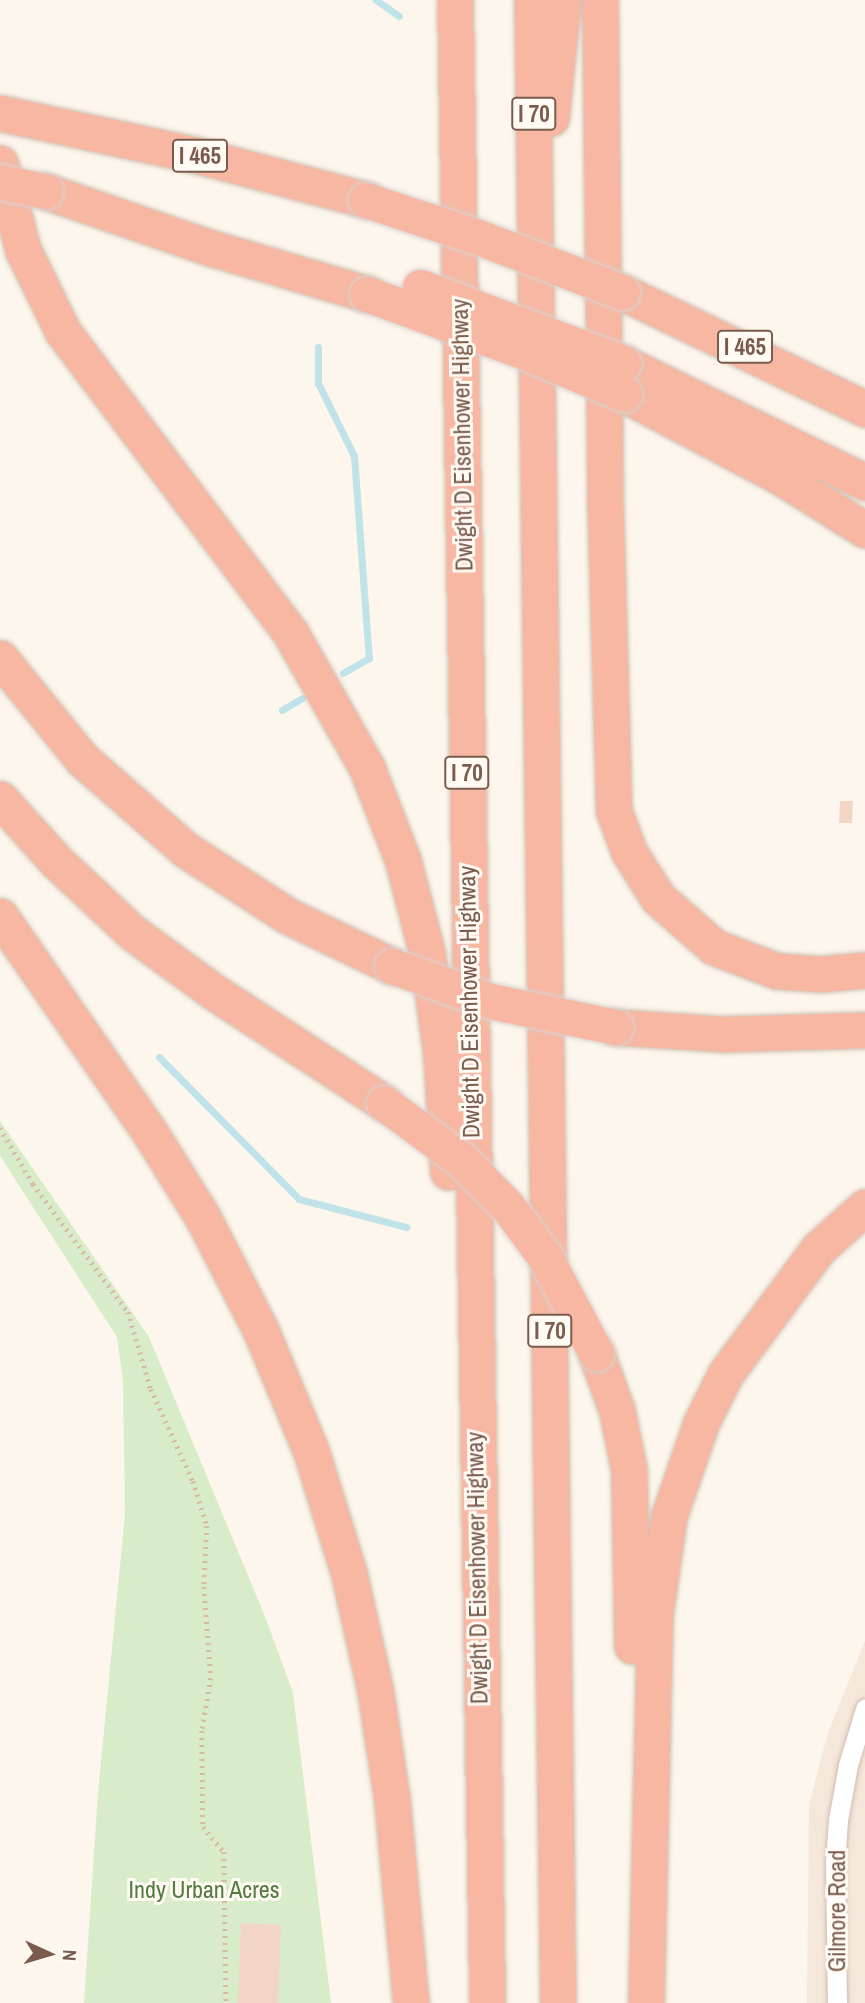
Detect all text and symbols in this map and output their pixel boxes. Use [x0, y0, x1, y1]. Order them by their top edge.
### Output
road number: I 70 [511, 94, 557, 134]
road number: I 465 [172, 136, 228, 176]
street label: Dwight D Eisenhower Highway [445, 299, 479, 571]
road number: I 465 [717, 328, 773, 366]
road number: I 70 [444, 754, 490, 792]
street label: Dwight D Eisenhower Highway [452, 866, 486, 1138]
road number: I 70 [527, 1312, 573, 1350]
street label: Dwight D Eisenhower Highway [460, 1432, 494, 1704]
street label: Gilmore Road [823, 1850, 851, 1972]
park label: Indy Urban Acres [128, 1876, 280, 1904]
north arrow [14, 1919, 84, 1989]
text: N [57, 1949, 83, 1962]

